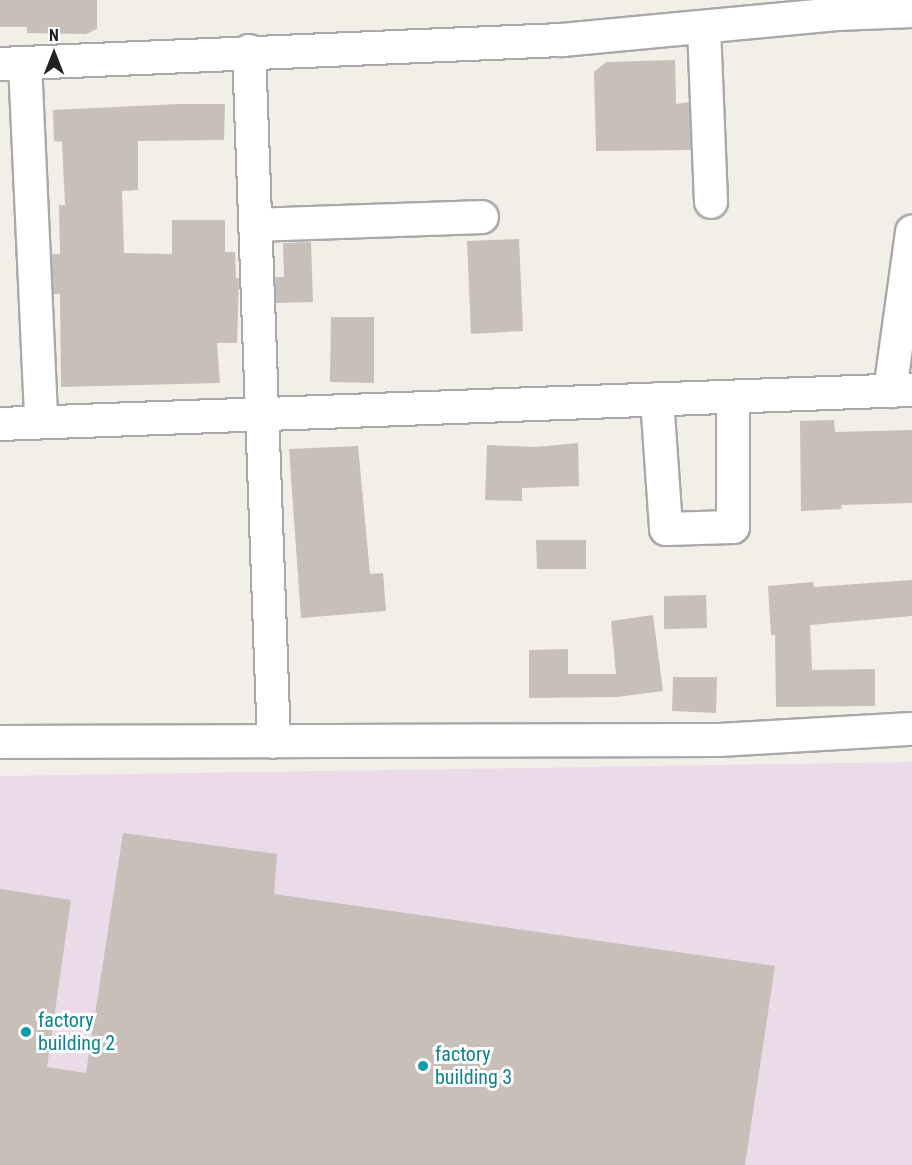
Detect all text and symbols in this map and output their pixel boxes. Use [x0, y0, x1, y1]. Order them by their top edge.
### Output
north arrow [24, 24, 84, 84]
text: N [49, 26, 59, 45]
place label: factory building 2 [38, 1008, 115, 1055]
marker: factory building 2 [19, 1025, 33, 1039]
place label: factory building 3 [435, 1042, 512, 1089]
marker: factory building 3 [416, 1059, 430, 1073]

